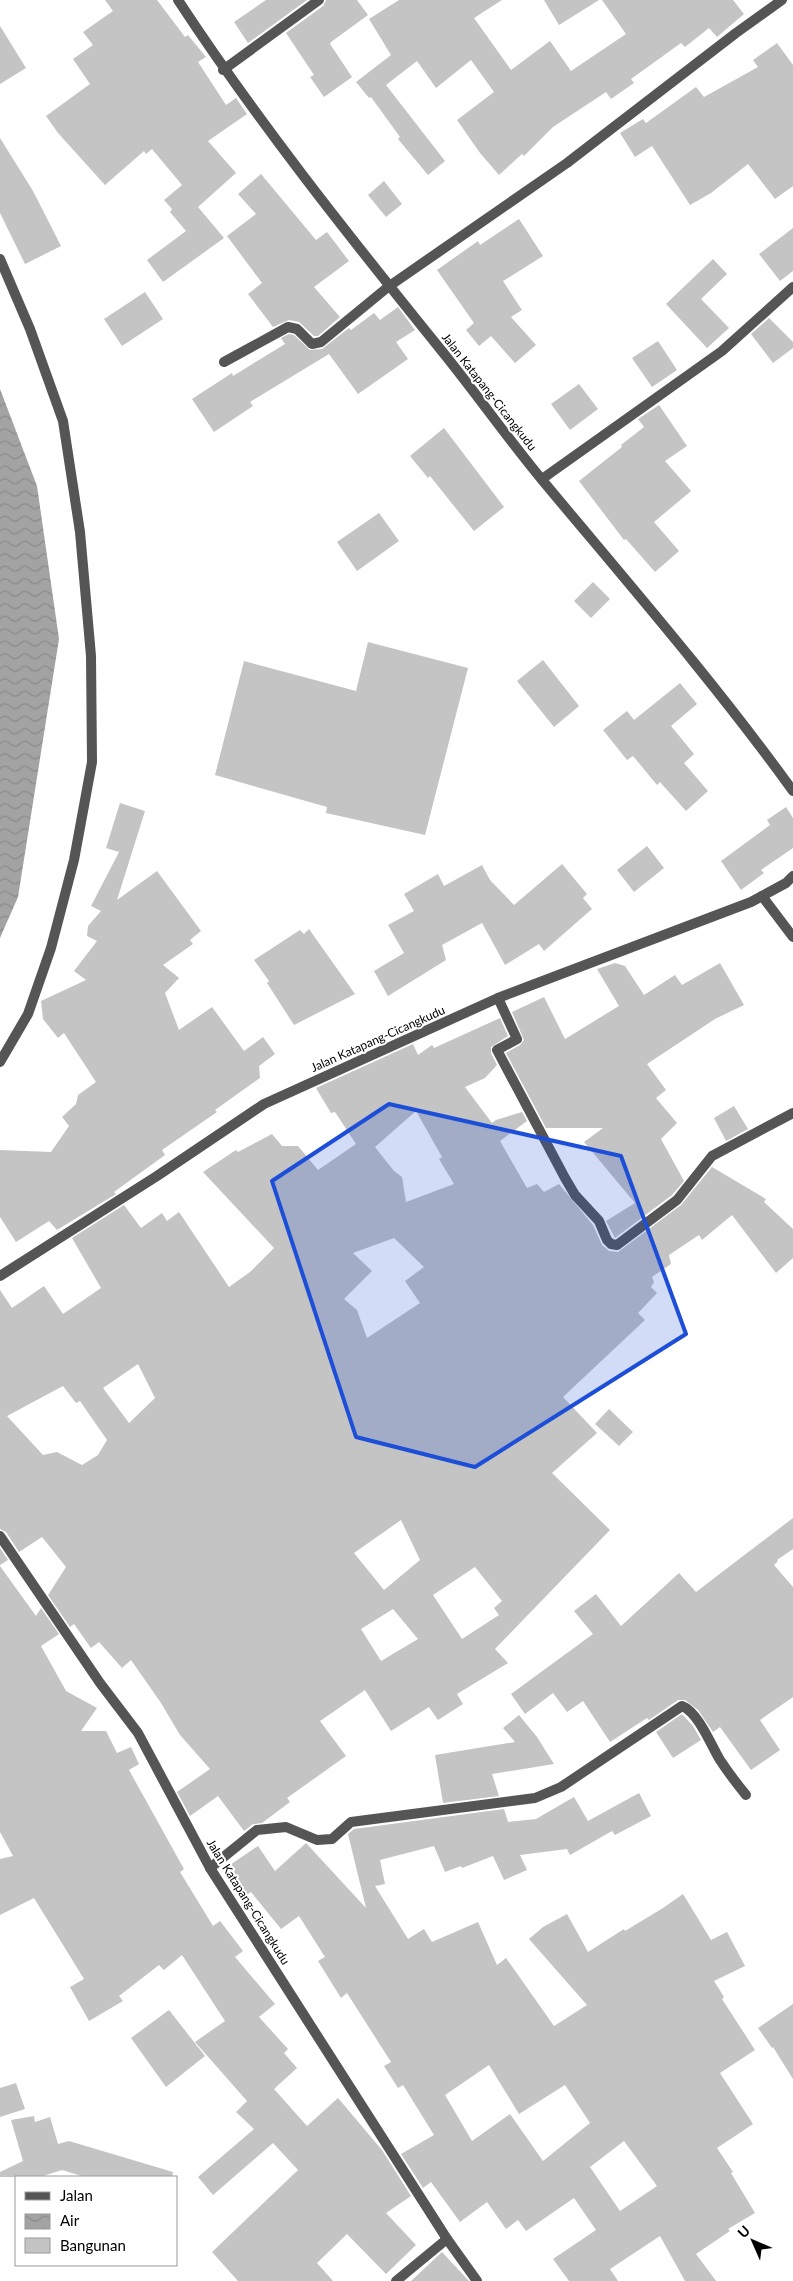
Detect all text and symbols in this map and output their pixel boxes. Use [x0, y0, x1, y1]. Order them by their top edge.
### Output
street label: Jalan Katapang-Cicangkudu [439, 330, 540, 454]
street label: Jalan Katapang-Cicangkudu [308, 1002, 447, 1075]
street label: Jalan Katapang-Cicangkudu [204, 1836, 293, 1967]
legend [15, 2176, 178, 2266]
text: Jalan [60, 2186, 93, 2204]
text: Air [60, 2211, 80, 2229]
north arrow [728, 2216, 778, 2266]
text: U [734, 2222, 753, 2241]
text: Bangunan [60, 2236, 126, 2254]

